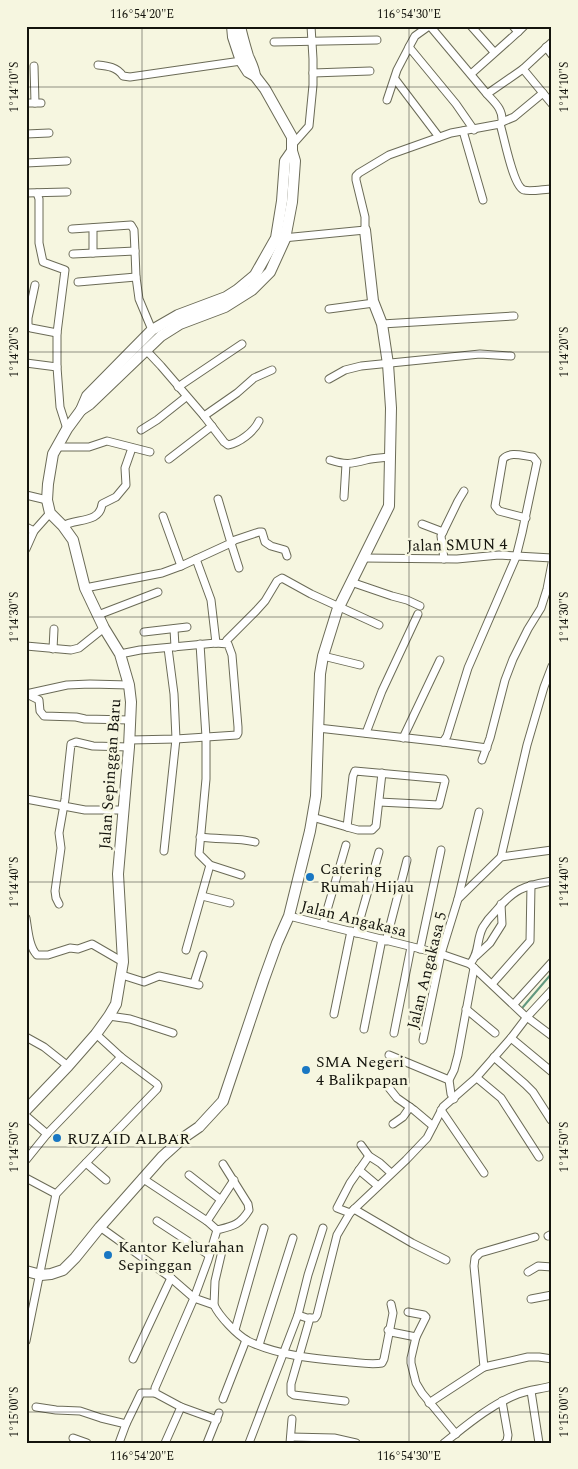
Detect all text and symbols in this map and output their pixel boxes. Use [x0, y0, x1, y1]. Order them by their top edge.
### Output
text: 116°54'20"E [110, 5, 174, 24]
text: 116°54'30"E [377, 5, 441, 24]
text: 1°14'10"S [5, 62, 24, 112]
text: 1°14'10"S [555, 62, 574, 112]
text: 1°14'20"S [5, 327, 24, 377]
text: 1°14'20"S [555, 327, 574, 377]
street label: Jalan SMUN 4 [406, 532, 508, 558]
text: 1°14'30"S [5, 592, 24, 642]
text: 1°14'30"S [555, 592, 574, 642]
street label: Jalan Sepinggan Baru [93, 698, 127, 850]
text: 1°14'40"S [5, 857, 24, 907]
place label: Catering Rumah Hijau [320, 857, 414, 899]
text: 1°14'40"S [555, 857, 574, 907]
marker: Catering Rumah Hijau [304, 871, 316, 883]
street label: Jalan Angakasa [298, 894, 409, 944]
street label: Jalan Angakasa 5 [401, 909, 453, 1031]
place label: SMA Negeri 4 Balikpapan [316, 1050, 408, 1092]
marker: SMA Negeri 4 Balikpapan [300, 1064, 312, 1076]
text: 1°14'50"S [5, 1122, 24, 1172]
text: 1°14'50"S [555, 1122, 574, 1172]
place label: RUZAID ALBAR [67, 1127, 190, 1151]
marker: RUZAID ALBAR [51, 1132, 63, 1144]
place label: Kantor Kelurahan Sepinggan [118, 1235, 244, 1277]
marker: Kantor Kelurahan Sepinggan [102, 1249, 114, 1261]
text: 1°15'00"S [5, 1387, 24, 1437]
text: 1°15'00"S [555, 1387, 574, 1437]
text: 116°54'20"E [110, 1447, 174, 1466]
text: 116°54'30"E [377, 1447, 441, 1466]

